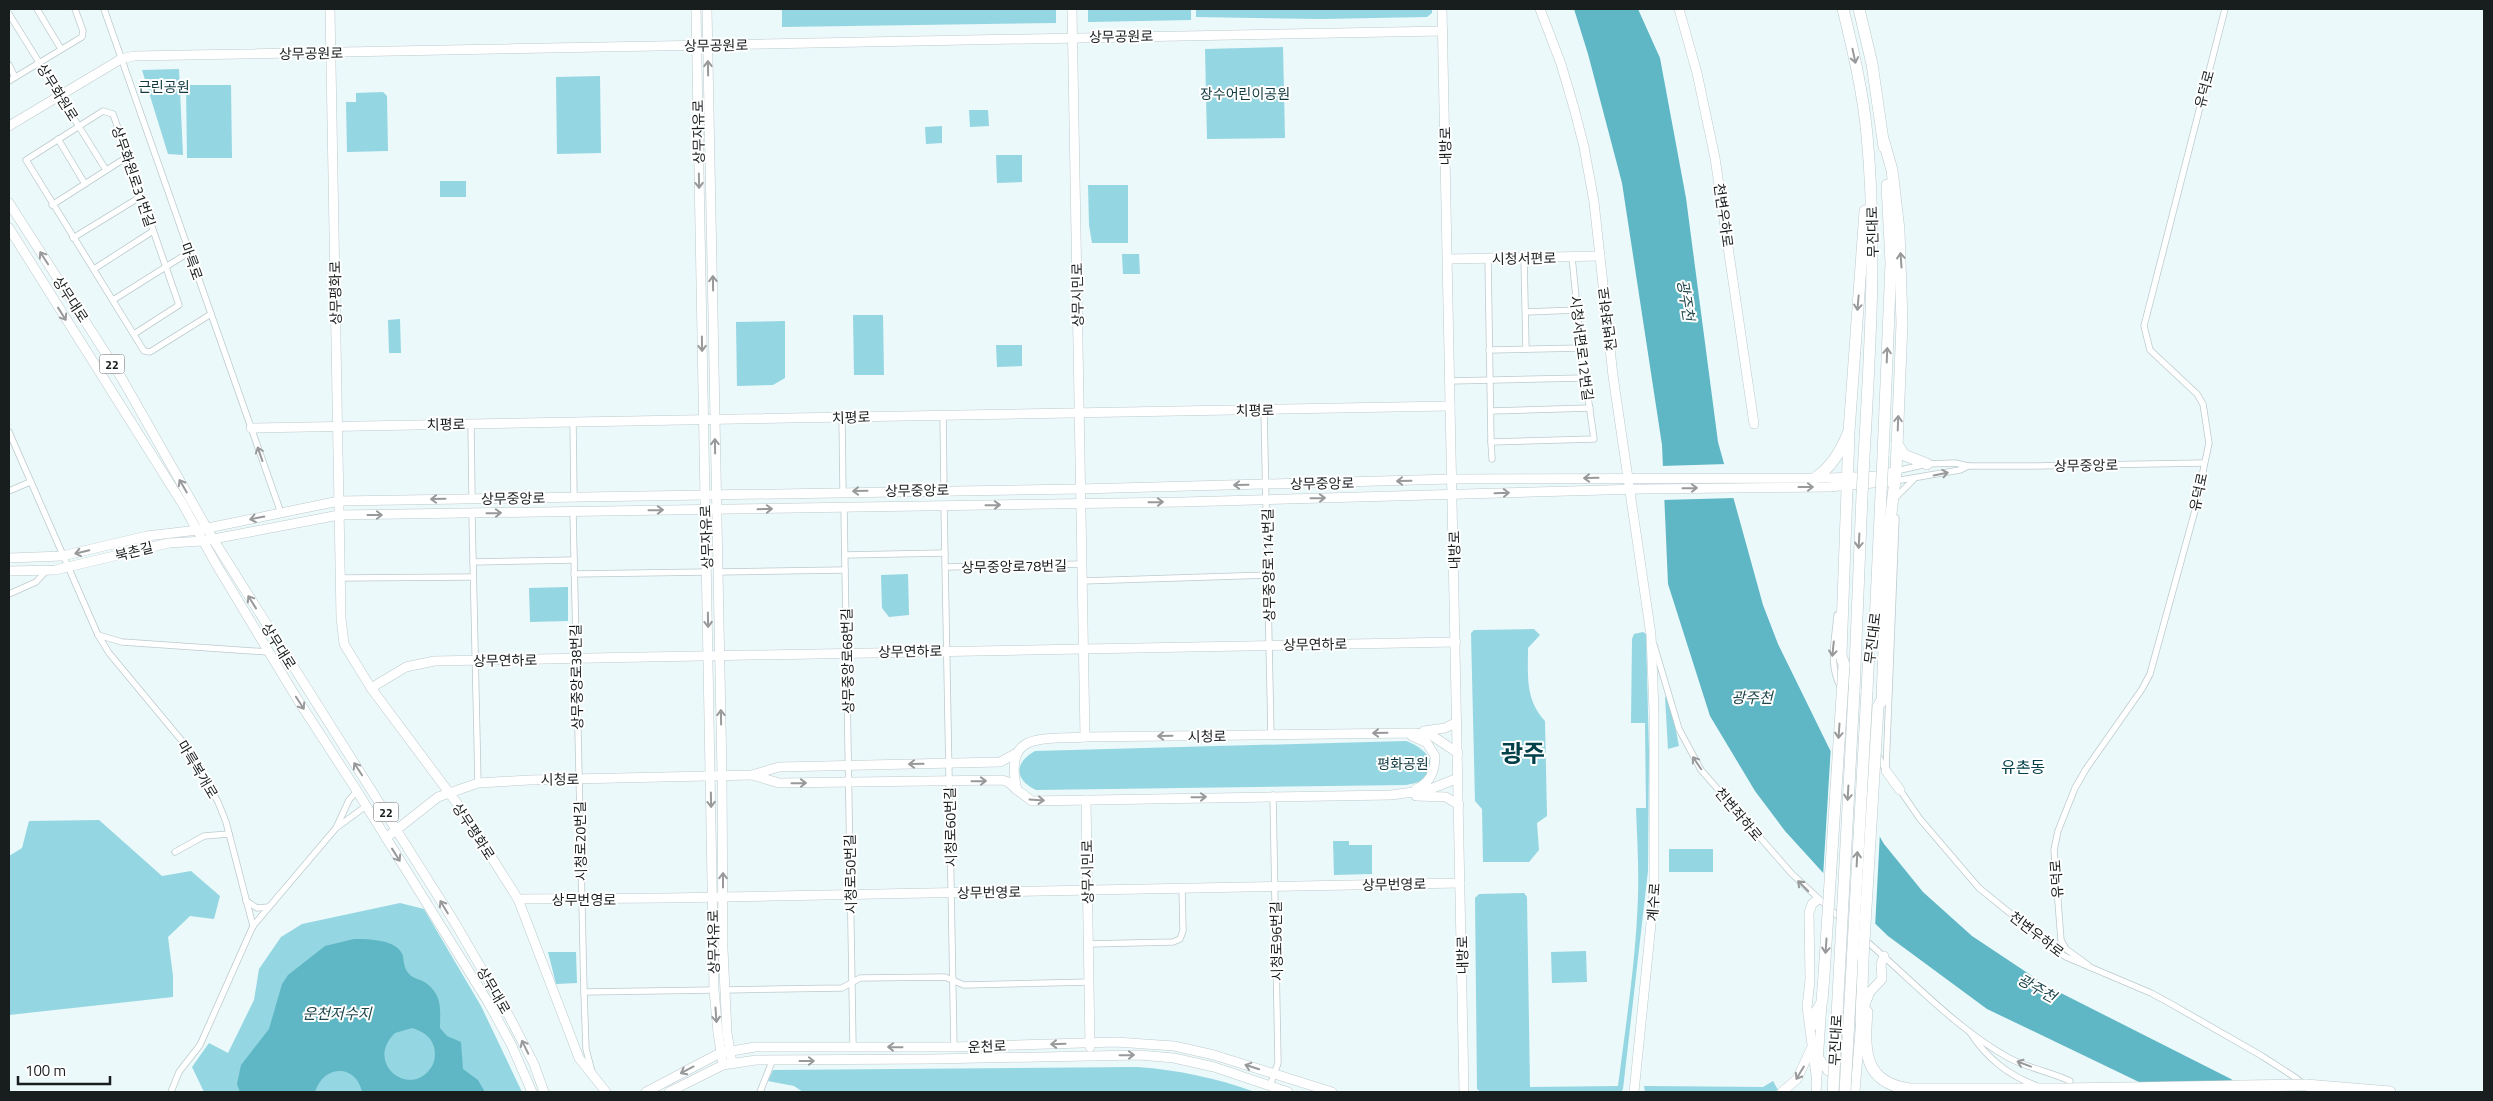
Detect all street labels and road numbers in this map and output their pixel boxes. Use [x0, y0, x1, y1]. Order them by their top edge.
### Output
street label: 상무공원로 [1089, 25, 1153, 47]
street label: 상무공원로 [684, 34, 748, 56]
street label: 상무공원로 [279, 42, 343, 64]
street label: 상무화원로 [32, 59, 84, 125]
street label: 유덕로 [2189, 68, 2219, 110]
street label: 상무자유로 [687, 100, 709, 164]
street label: 상무화원로31번길 [107, 123, 161, 229]
street label: 내방로 [1434, 126, 1456, 166]
street label: 천변우하로 [1709, 182, 1739, 248]
street label: 무진대로 [1861, 206, 1883, 258]
street label: 마륵로 [176, 239, 209, 283]
street label: 시청서편로 [1492, 247, 1556, 269]
street label: 상무평화로 [324, 261, 346, 325]
street label: 상무시민로 [1066, 263, 1088, 327]
street label: 상무대로 [48, 272, 94, 326]
street label: 천변좌하로 [1593, 286, 1621, 352]
street label: 시청서편로12번길 [1565, 294, 1599, 402]
road number: 22 [100, 354, 124, 374]
street label: 치평로 [1235, 399, 1275, 421]
street label: 치평로 [831, 406, 871, 428]
street label: 치평로 [426, 413, 466, 435]
street label: 상무중앙로 [2054, 454, 2118, 476]
street label: 유덕로 [2184, 471, 2212, 513]
street label: 상무중앙로 [1290, 472, 1354, 494]
street label: 상무중앙로 [885, 479, 949, 501]
street label: 상무중앙로 [481, 487, 545, 509]
street label: 상무자유로 [694, 504, 718, 570]
street label: 상무중앙로114번길 [1257, 508, 1279, 622]
street label: 내방로 [1443, 530, 1465, 570]
street label: 북촌길 [113, 536, 155, 566]
street label: 상무중앙로78번길 [961, 555, 1067, 577]
street label: 상무중앙로68번길 [836, 608, 858, 714]
street label: 무진대로 [1858, 611, 1886, 665]
street label: 상무대로 [256, 619, 302, 674]
street label: 상무중앙로38번길 [565, 624, 587, 730]
street label: 상무연하로 [1283, 633, 1347, 655]
street label: 상무연하로 [878, 640, 942, 662]
street label: 상무연하로 [473, 649, 537, 671]
street label: 시청로 [1187, 725, 1227, 747]
street label: 마륵복개로 [172, 736, 224, 802]
street label: 시청로 [540, 768, 580, 790]
street label: 천변좌하로 [1710, 783, 1768, 846]
street label: 시청로60번길 [939, 787, 961, 867]
street label: 상무평화로 [448, 798, 500, 864]
street label: 시청로20번길 [569, 801, 591, 881]
road number: 22 [374, 802, 398, 822]
street label: 시청로50번길 [839, 834, 861, 914]
street label: 상무시민로 [1076, 840, 1098, 904]
street label: 유덕로 [2044, 859, 2068, 899]
street label: 상무번영로 [1362, 873, 1426, 895]
street label: 상무번영로 [957, 881, 1021, 903]
street label: 계수로 [1641, 882, 1665, 922]
street label: 상무번영로 [552, 889, 616, 910]
street label: 시청로96번길 [1265, 901, 1287, 981]
street label: 천변우하로 [2005, 906, 2069, 962]
street label: 상무자유로 [702, 910, 724, 974]
street label: 내방로 [1451, 935, 1473, 975]
street label: 상무대로 [472, 962, 516, 1018]
street label: 무진대로 [1823, 1014, 1847, 1066]
street label: 운천로 [967, 1035, 1007, 1057]

